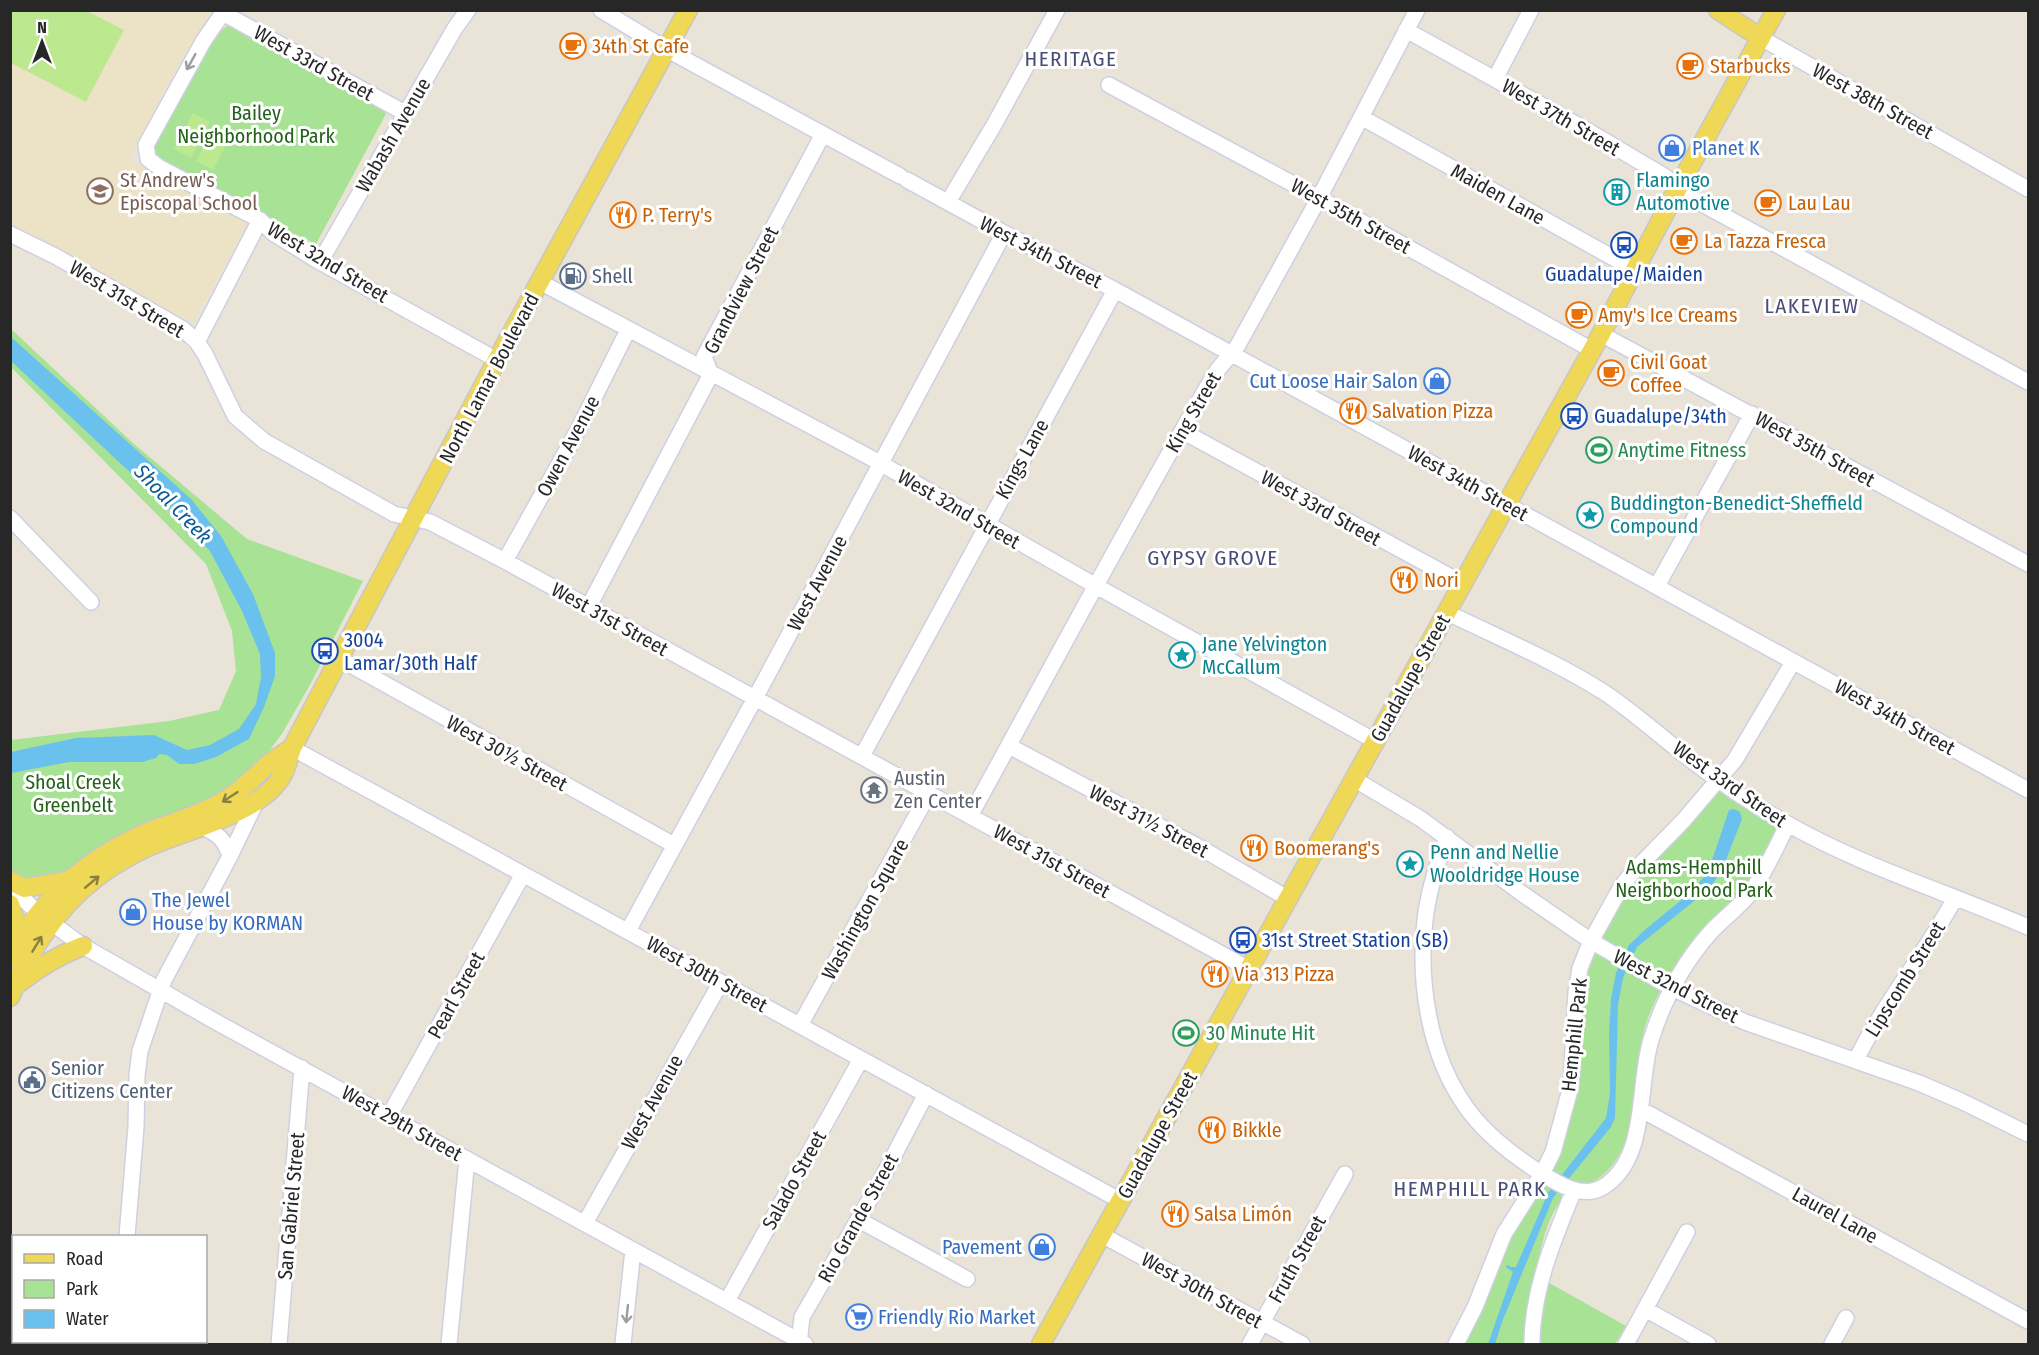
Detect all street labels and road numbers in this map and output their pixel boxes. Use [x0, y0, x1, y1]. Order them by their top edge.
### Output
street label: West 33rd Street [250, 20, 379, 106]
street label: West 38th Street [1808, 58, 1938, 144]
street label: Wabash Avenue [351, 73, 435, 197]
street label: West 37th Street [1498, 74, 1625, 161]
street label: Maiden Lane [1447, 158, 1549, 230]
street label: West 35th Street [1287, 173, 1416, 259]
street label: West 34th Street [976, 211, 1107, 293]
street label: West 32nd Street [263, 216, 393, 308]
street label: Grandview Street [699, 222, 784, 358]
street label: West 31st Street [65, 255, 189, 343]
street label: North Lamar Boulevard [434, 289, 544, 467]
street label: King Street [1160, 367, 1226, 457]
street label: Owen Avenue [531, 391, 605, 501]
street label: West 35th Street [1751, 406, 1880, 492]
street label: Kings Lane [990, 415, 1054, 503]
street label: West 34th Street [1404, 440, 1533, 526]
street label: West 32nd Street [894, 464, 1025, 554]
street label: West 33rd Street [1257, 465, 1386, 551]
street label: West Avenue [782, 531, 852, 635]
street label: West 31st Street [547, 577, 673, 661]
street label: Guadalupe Street [1365, 610, 1455, 746]
street label: West 34th Street [1831, 674, 1960, 760]
street label: West 30½ Street [442, 710, 572, 796]
street label: West 33rd Street [1668, 736, 1792, 832]
street label: West 31½ Street [1085, 780, 1213, 863]
street label: West 31st Street [989, 819, 1115, 903]
street label: Washington Square [816, 834, 914, 984]
street label: Lipscomb Street [1860, 916, 1950, 1041]
street label: West 30th Street [642, 931, 772, 1017]
street label: West 32nd Street [1609, 944, 1743, 1028]
street label: Pearl Street [422, 947, 490, 1043]
street label: Hemphill Park [1556, 976, 1592, 1093]
street label: West Avenue [616, 1050, 688, 1154]
street label: Guadalupe Street [1112, 1067, 1202, 1203]
street label: West 29th Street [338, 1080, 467, 1166]
street label: Salado Street [757, 1126, 831, 1234]
street label: San Gabriel Street [273, 1131, 309, 1281]
street label: Rio Grande Street [813, 1149, 904, 1287]
street label: Laurel Lane [1788, 1182, 1882, 1248]
street label: Fruth Street [1263, 1211, 1331, 1307]
street label: West 30th Street [1137, 1247, 1267, 1333]

